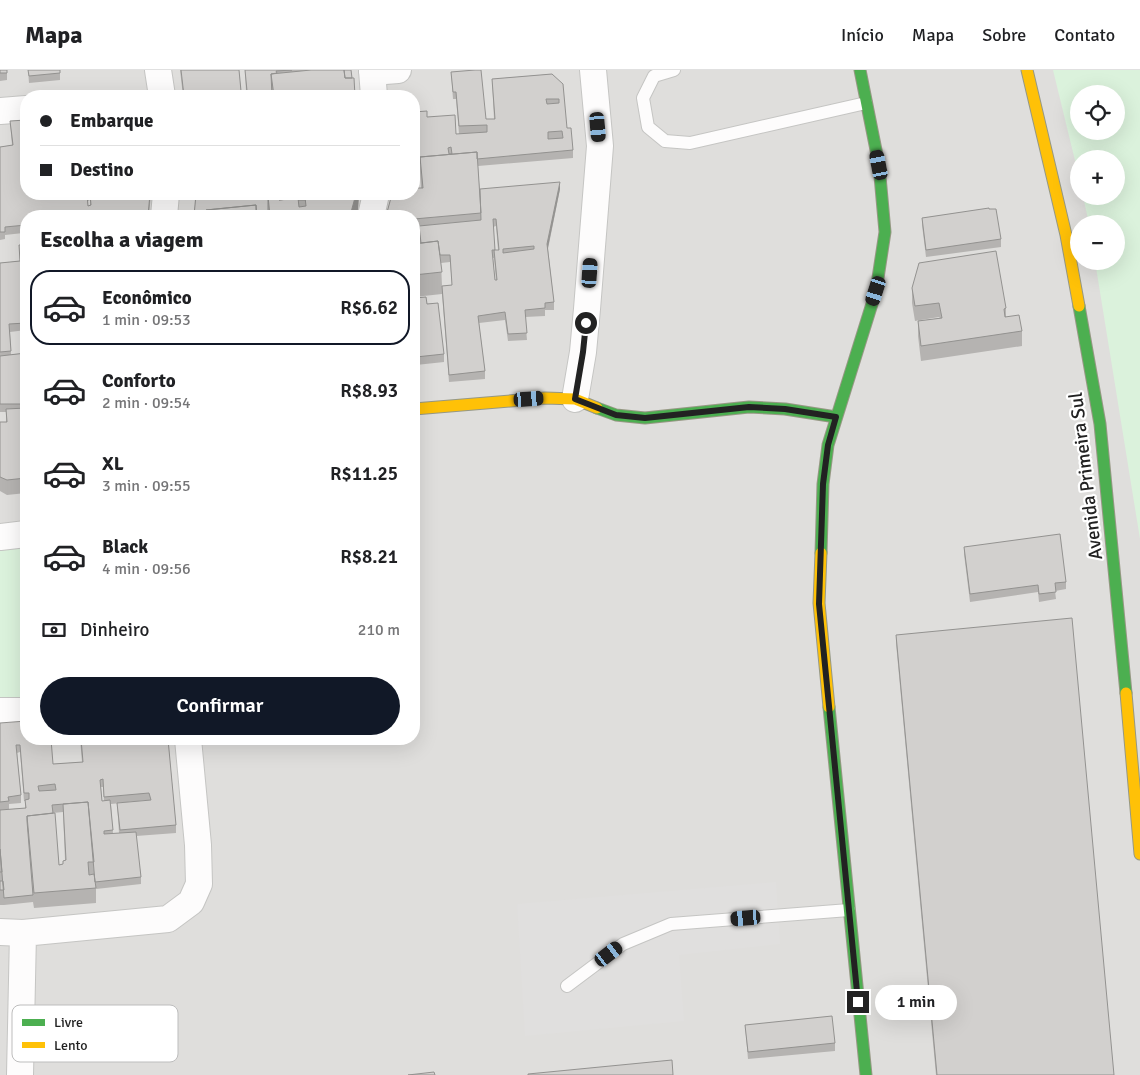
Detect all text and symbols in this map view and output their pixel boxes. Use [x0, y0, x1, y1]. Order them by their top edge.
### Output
text: Mapa [25, 20, 83, 50]
text: Início [841, 24, 884, 46]
text: Mapa [912, 24, 954, 46]
text: Sobre [982, 24, 1026, 46]
text: Contato [1054, 24, 1115, 46]
map controls [1070, 85, 1125, 270]
button: locate [1070, 85, 1125, 140]
text: Embarque [70, 109, 154, 133]
car [589, 111, 606, 143]
car [868, 149, 889, 181]
button: + [1070, 150, 1125, 205]
text: Destino [70, 158, 134, 182]
button: − [1070, 215, 1125, 270]
text: Escolha a viagem [40, 226, 204, 253]
car [581, 258, 598, 288]
car [864, 274, 887, 308]
icon: car [42, 285, 87, 330]
text: Econômico [102, 286, 192, 310]
text: R$6.62 [340, 296, 398, 320]
text: 1 min · 09:53 [102, 310, 191, 330]
route start [575, 312, 597, 334]
icon: car [42, 368, 87, 413]
text: Conforto [102, 369, 176, 393]
text: R$8.93 [340, 379, 398, 403]
car [513, 390, 544, 408]
street label: Avenida Primeira Sul [1064, 391, 1108, 561]
text: 2 min · 09:54 [102, 393, 191, 413]
icon: car [42, 451, 87, 496]
text: XL [102, 452, 124, 476]
text: R$11.25 [330, 462, 398, 486]
text: 3 min · 09:55 [102, 476, 191, 496]
icon: car [42, 534, 87, 579]
text: Black [102, 535, 148, 559]
text: R$8.21 [340, 545, 398, 569]
text: 4 min · 09:56 [102, 559, 191, 579]
icon: cash [40, 616, 68, 644]
text: Dinheiro [80, 618, 149, 642]
text: 210 m [358, 620, 400, 640]
button: Confirmar [40, 677, 400, 735]
car [730, 909, 761, 927]
car [592, 939, 625, 969]
callout: 1 min [876, 984, 958, 1020]
route end [847, 991, 869, 1013]
text: 1 min [897, 992, 935, 1012]
legend [12, 1005, 178, 1062]
text: Livre [54, 1014, 83, 1031]
text: Lento [54, 1037, 88, 1054]

